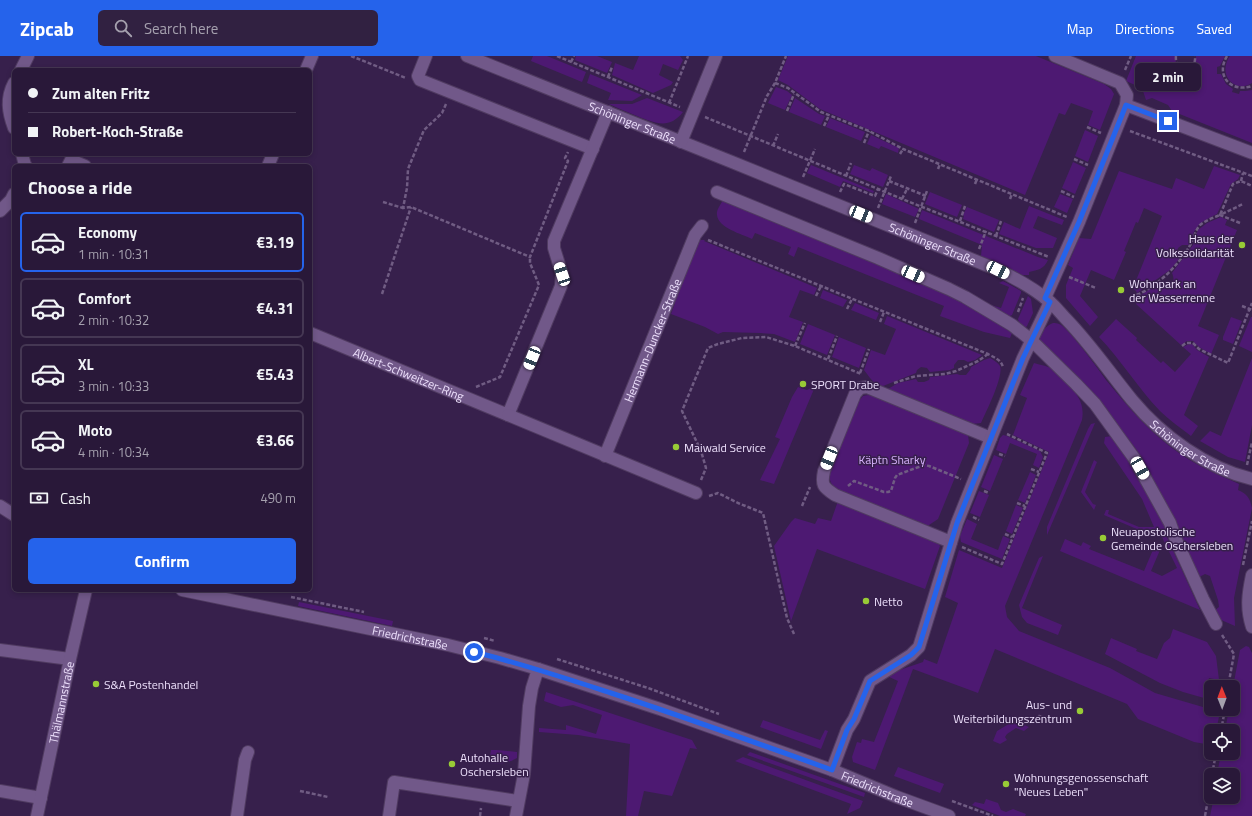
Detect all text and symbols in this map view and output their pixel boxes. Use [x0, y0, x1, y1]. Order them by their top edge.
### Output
search box [98, 10, 378, 46]
text: Zipcab [20, 14, 74, 43]
icon: search [112, 17, 134, 39]
text: Search here [144, 17, 218, 40]
text: Map [1067, 18, 1093, 39]
text: Directions [1115, 18, 1174, 39]
text: Saved [1196, 18, 1232, 39]
callout: 2 min [1135, 63, 1201, 91]
text: 2 min [1152, 67, 1184, 87]
text: Zum alten Fritz [52, 82, 150, 105]
street label: Schöninger Straße [586, 96, 679, 148]
route end [1159, 112, 1177, 130]
text: Robert-Koch-Straße [52, 120, 183, 143]
text: Choose a ride [28, 174, 132, 201]
car [848, 204, 874, 224]
street label: Schöninger Straße [886, 217, 979, 270]
text: Economy [78, 221, 137, 244]
icon: car [30, 224, 66, 260]
place label: Haus der Volkssolidarität [1156, 229, 1235, 262]
text: €3.19 [257, 231, 294, 254]
marker: Haus der Volkssolidarität [1237, 240, 1247, 250]
text: 1 min · 10:31 [78, 244, 149, 264]
car [985, 259, 1011, 281]
car [552, 261, 572, 287]
car [900, 264, 926, 284]
place label: Wohnpark an der Wasserrenne [1129, 274, 1215, 307]
street label: Hermann-Duncker-Straße [618, 275, 686, 405]
marker: Wohnpark an der Wasserrenne [1116, 285, 1126, 295]
text: Comfort [78, 287, 131, 310]
icon: car [30, 290, 66, 326]
text: €4.31 [257, 297, 294, 320]
text: 2 min · 10:32 [78, 310, 149, 330]
street label: Albert-Schweitzer-Ring [350, 342, 467, 405]
car [522, 345, 542, 371]
text: XL [78, 353, 94, 376]
icon: car [30, 356, 66, 392]
text: €5.43 [257, 363, 294, 386]
place label: SPORT Drabe [811, 375, 879, 394]
text: 3 min · 10:33 [78, 376, 149, 396]
marker: SPORT Drabe [798, 379, 808, 389]
street label: Schöninger Straße [1146, 415, 1233, 481]
text: Moto [78, 419, 112, 442]
icon: car [30, 422, 66, 458]
text: €3.66 [257, 429, 294, 452]
place label: Maiwald Service [684, 438, 766, 457]
text: 4 min · 10:34 [78, 442, 149, 462]
marker: Maiwald Service [671, 442, 681, 452]
car [819, 445, 839, 471]
park label: Käptn Sharky [858, 450, 926, 469]
car [1129, 455, 1151, 481]
icon: cash [28, 487, 50, 509]
text: Cash [60, 487, 91, 510]
text: 490 m [260, 488, 296, 508]
place label: Neuapostolische Gemeinde Oschersleben [1111, 522, 1233, 555]
marker: Neuapostolische Gemeinde Oschersleben [1098, 533, 1108, 543]
button: Confirm [28, 538, 296, 584]
place label: Netto [874, 592, 903, 611]
marker: Netto [861, 596, 871, 606]
street label: Friedrichstraße [371, 620, 450, 654]
route start [465, 643, 483, 661]
street label: Thälmannstraße [43, 660, 79, 745]
place label: S&A Postenhandel [104, 675, 198, 694]
marker: S&A Postenhandel [91, 679, 101, 689]
north arrow [1204, 680, 1240, 716]
map controls [1204, 680, 1240, 804]
place label: Aus- und Weiterbildungszentrum [953, 695, 1072, 728]
marker: Aus- und Weiterbildungszentrum [1075, 706, 1085, 716]
button: locate [1204, 724, 1240, 760]
place label: Autohalle Oschersleben [460, 748, 529, 781]
marker: Autohalle Oschersleben [447, 759, 457, 769]
street label: Friedrichstraße [838, 765, 917, 812]
place label: Wohnungsgenossenschaft "Neues Leben" [1014, 768, 1149, 801]
button: layers [1204, 768, 1240, 804]
marker: Wohnungsgenossenschaft "Neues Leben" [1001, 779, 1011, 789]

